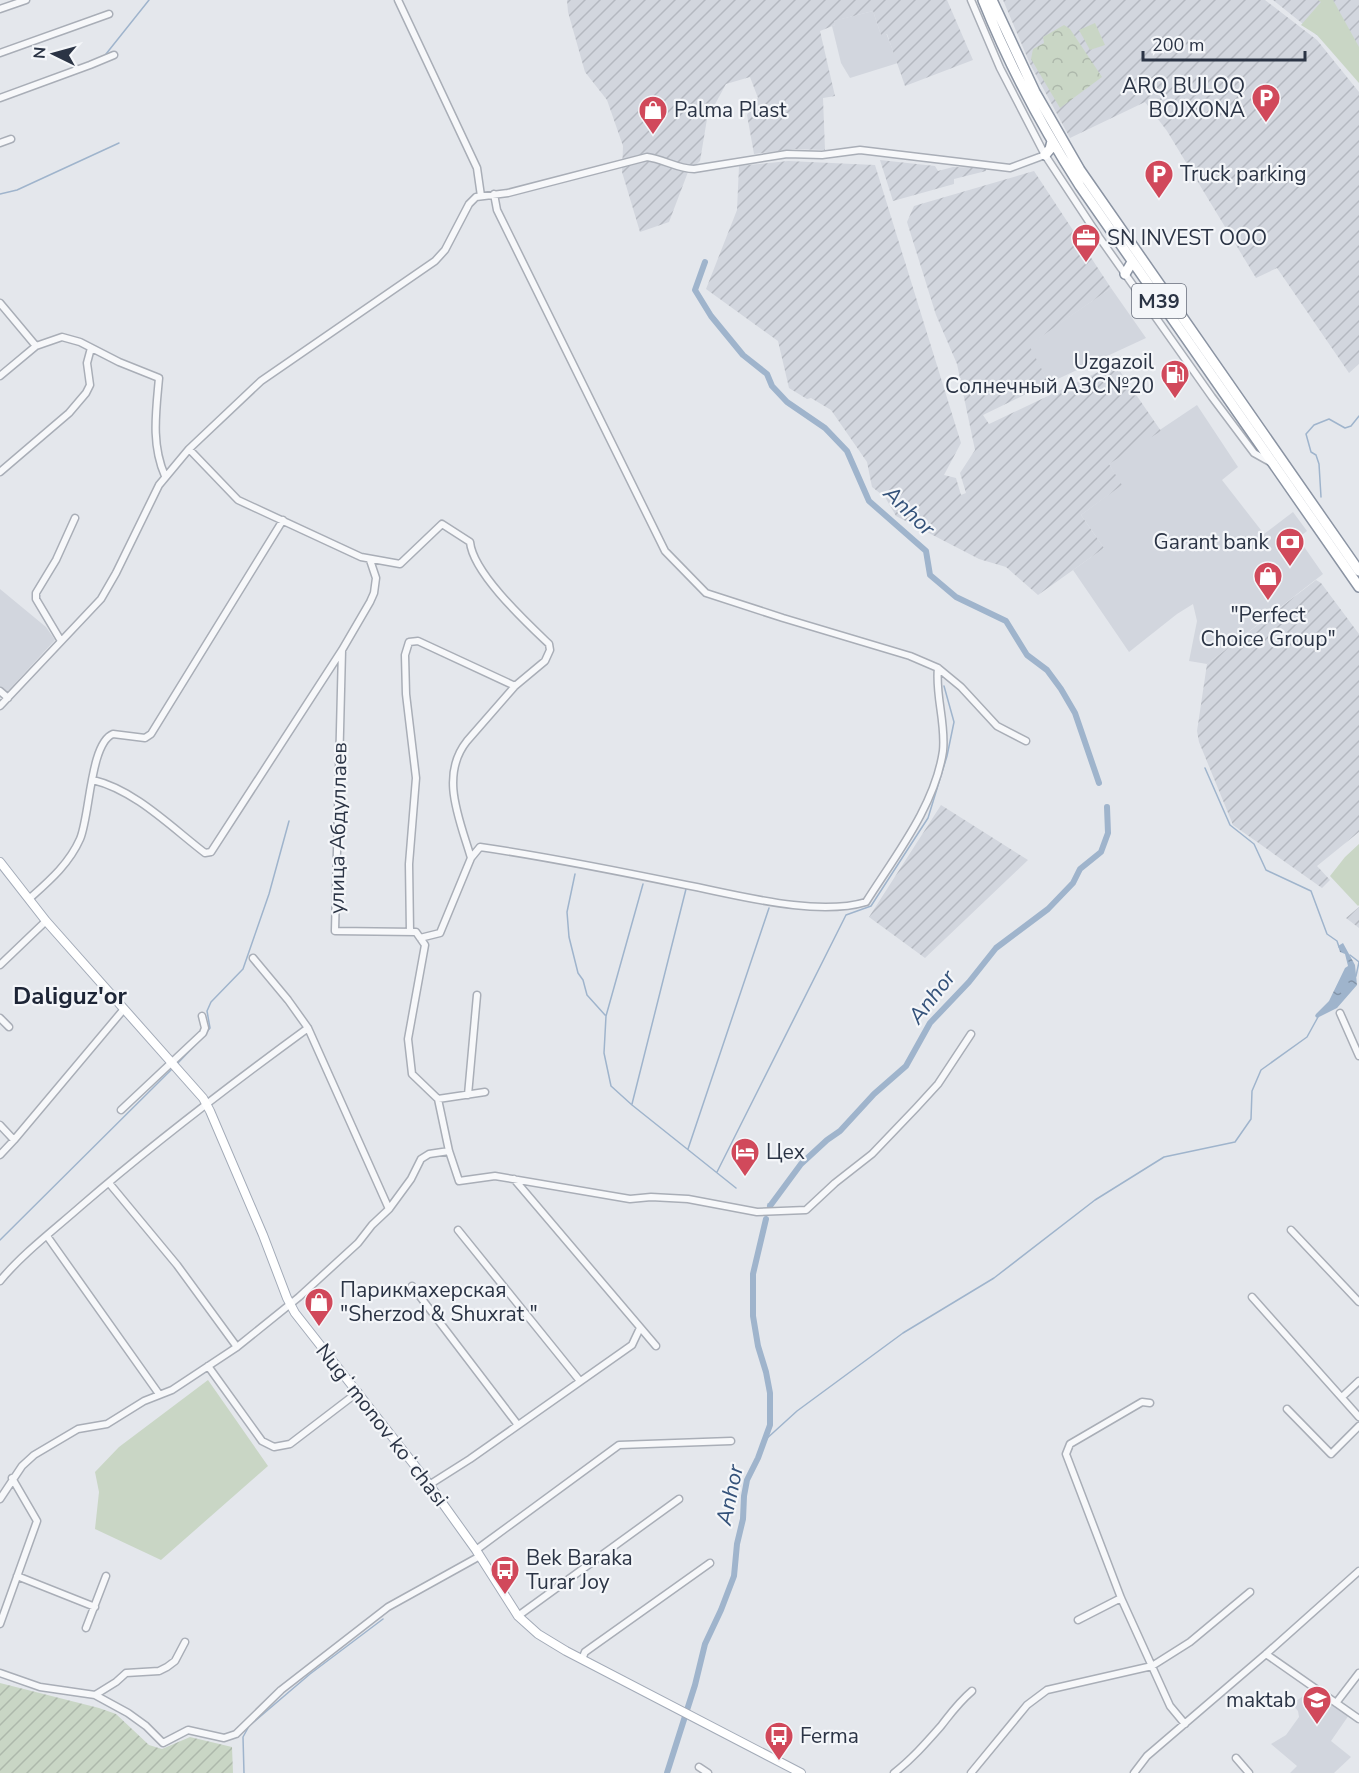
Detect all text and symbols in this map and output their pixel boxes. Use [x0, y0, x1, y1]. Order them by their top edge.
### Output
north arrow [24, 24, 84, 84]
scale bar [1143, 24, 1305, 62]
text: 200 m [1152, 33, 1204, 57]
text: N [29, 46, 52, 60]
place label: ARQ BULOQ BOJXONA [1122, 72, 1245, 124]
parking icon: ARQ BULOQ BOJXONA [1250, 82, 1282, 124]
shop icon: Palma Plast [637, 94, 669, 136]
place label: Palma Plast [674, 96, 787, 124]
parking icon: Truck parking [1143, 158, 1175, 200]
place label: Truck parking [1180, 160, 1306, 188]
office icon: SN INVEST ООО [1070, 222, 1102, 264]
place label: SN INVEST ООО [1107, 224, 1267, 252]
road number: M39 [1132, 284, 1186, 318]
place label: Uzgazoil Солнечный АЗС№20 [945, 348, 1155, 400]
fuel station icon: Uzgazoil Солнечный АЗС№20 [1159, 358, 1191, 400]
water label: Anhor [876, 478, 942, 544]
bank icon: Garant bank [1274, 526, 1306, 568]
place label: Garant bank [1154, 528, 1269, 556]
shop icon: "Perfect Choice Group" [1252, 560, 1284, 602]
place label: "Perfect Choice Group" [1200, 601, 1336, 653]
street label: улица Абдуллаев [323, 742, 353, 914]
water label: Anhor [901, 963, 963, 1031]
district label: Daliguz'or [13, 980, 128, 1012]
hotel icon: Цех [729, 1136, 761, 1178]
place label: Цех [766, 1138, 805, 1166]
place label: Парикмахерская "Sherzod & Shuxrat " [340, 1276, 538, 1328]
shop icon: Парикмахерская "Sherzod & Shuxrat " [303, 1286, 335, 1328]
street label: Nugʻmonov koʻchasi [310, 1338, 454, 1512]
water label: Anhor [709, 1461, 751, 1529]
place label: Bek Baraka Turar Joy [526, 1544, 633, 1596]
bus stop icon: Bek Baraka Turar Joy [489, 1554, 521, 1596]
school or university icon: maktab [1301, 1684, 1333, 1726]
place label: maktab [1226, 1686, 1296, 1714]
bus stop icon: Ferma [763, 1720, 795, 1762]
place label: Ferma [800, 1722, 859, 1750]

